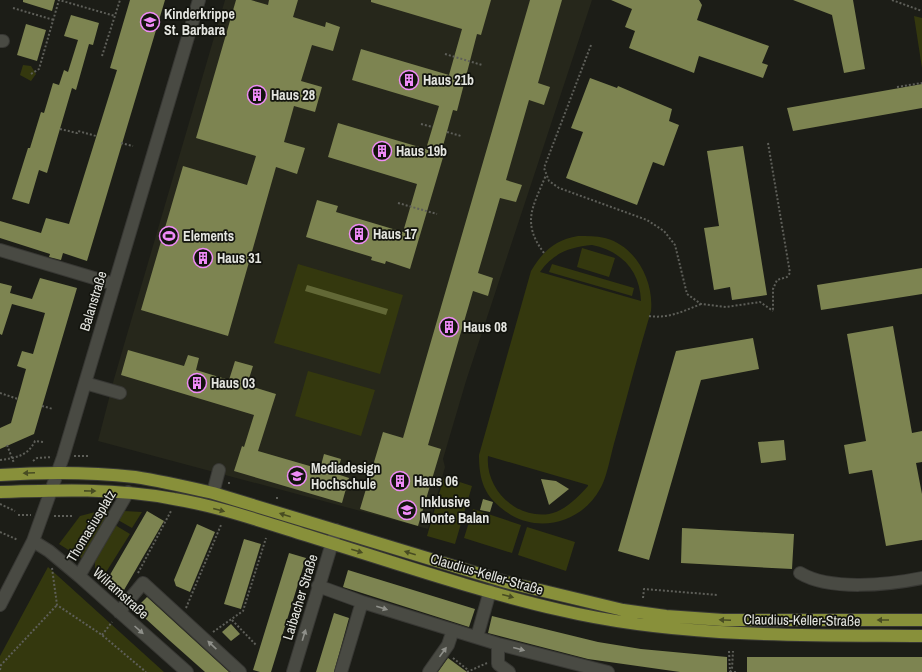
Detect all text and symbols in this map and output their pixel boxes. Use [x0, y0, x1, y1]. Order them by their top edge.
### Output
place label: Kinderkrippe St. Barbara [164, 5, 235, 39]
school or university icon: Kinderkrippe St. Barbara [139, 11, 161, 33]
building icon: Haus 21b [398, 69, 420, 91]
place label: Haus 21b [423, 71, 474, 89]
building icon: Haus 28 [246, 84, 268, 106]
place label: Haus 28 [271, 86, 315, 104]
building icon: Haus 19b [371, 140, 393, 162]
place label: Haus 19b [396, 142, 447, 160]
building icon: Haus 17 [348, 223, 370, 245]
sports icon: Elements [158, 225, 180, 247]
place label: Haus 17 [373, 225, 418, 243]
place label: Elements [183, 227, 234, 245]
building icon: Haus 31 [192, 247, 214, 269]
place label: Haus 31 [217, 249, 262, 267]
street label: Balanstraße [75, 269, 111, 333]
building icon: Haus 08 [438, 316, 460, 338]
place label: Haus 08 [463, 318, 507, 336]
building icon: Haus 03 [186, 372, 208, 394]
place label: Haus 03 [211, 374, 255, 392]
place label: Mediadesign Hochschule [311, 459, 381, 493]
school or university icon: Mediadesign Hochschule [286, 465, 308, 487]
one-way arrow [23, 470, 35, 477]
building icon: Haus 06 [389, 470, 411, 492]
place label: Haus 06 [414, 472, 458, 490]
street label: Thomasiusplatz [62, 486, 120, 565]
one-way arrow [84, 488, 97, 494]
place label: Inklusive Monte Balan [421, 493, 489, 527]
school or university icon: Inklusive Monte Balan [396, 499, 418, 521]
one-way arrow [213, 507, 225, 513]
one-way arrow [279, 512, 291, 518]
one-way arrow [351, 548, 363, 554]
street label: Claudius-Keller-Straße [428, 549, 546, 599]
one-way arrow [403, 550, 415, 556]
street label: Laibacher Straße [278, 552, 322, 642]
street label: Wilramstraße [89, 563, 153, 623]
one-way arrow [502, 593, 514, 599]
one-way arrow [376, 605, 388, 611]
street label: Claudius-Keller-Straße [743, 610, 861, 630]
one-way arrow [718, 617, 731, 623]
one-way arrow [876, 617, 889, 623]
one-way arrow [134, 625, 144, 634]
one-way arrow [301, 628, 307, 640]
one-way arrow [207, 641, 217, 650]
one-way arrow [439, 647, 447, 657]
one-way arrow [513, 647, 526, 653]

